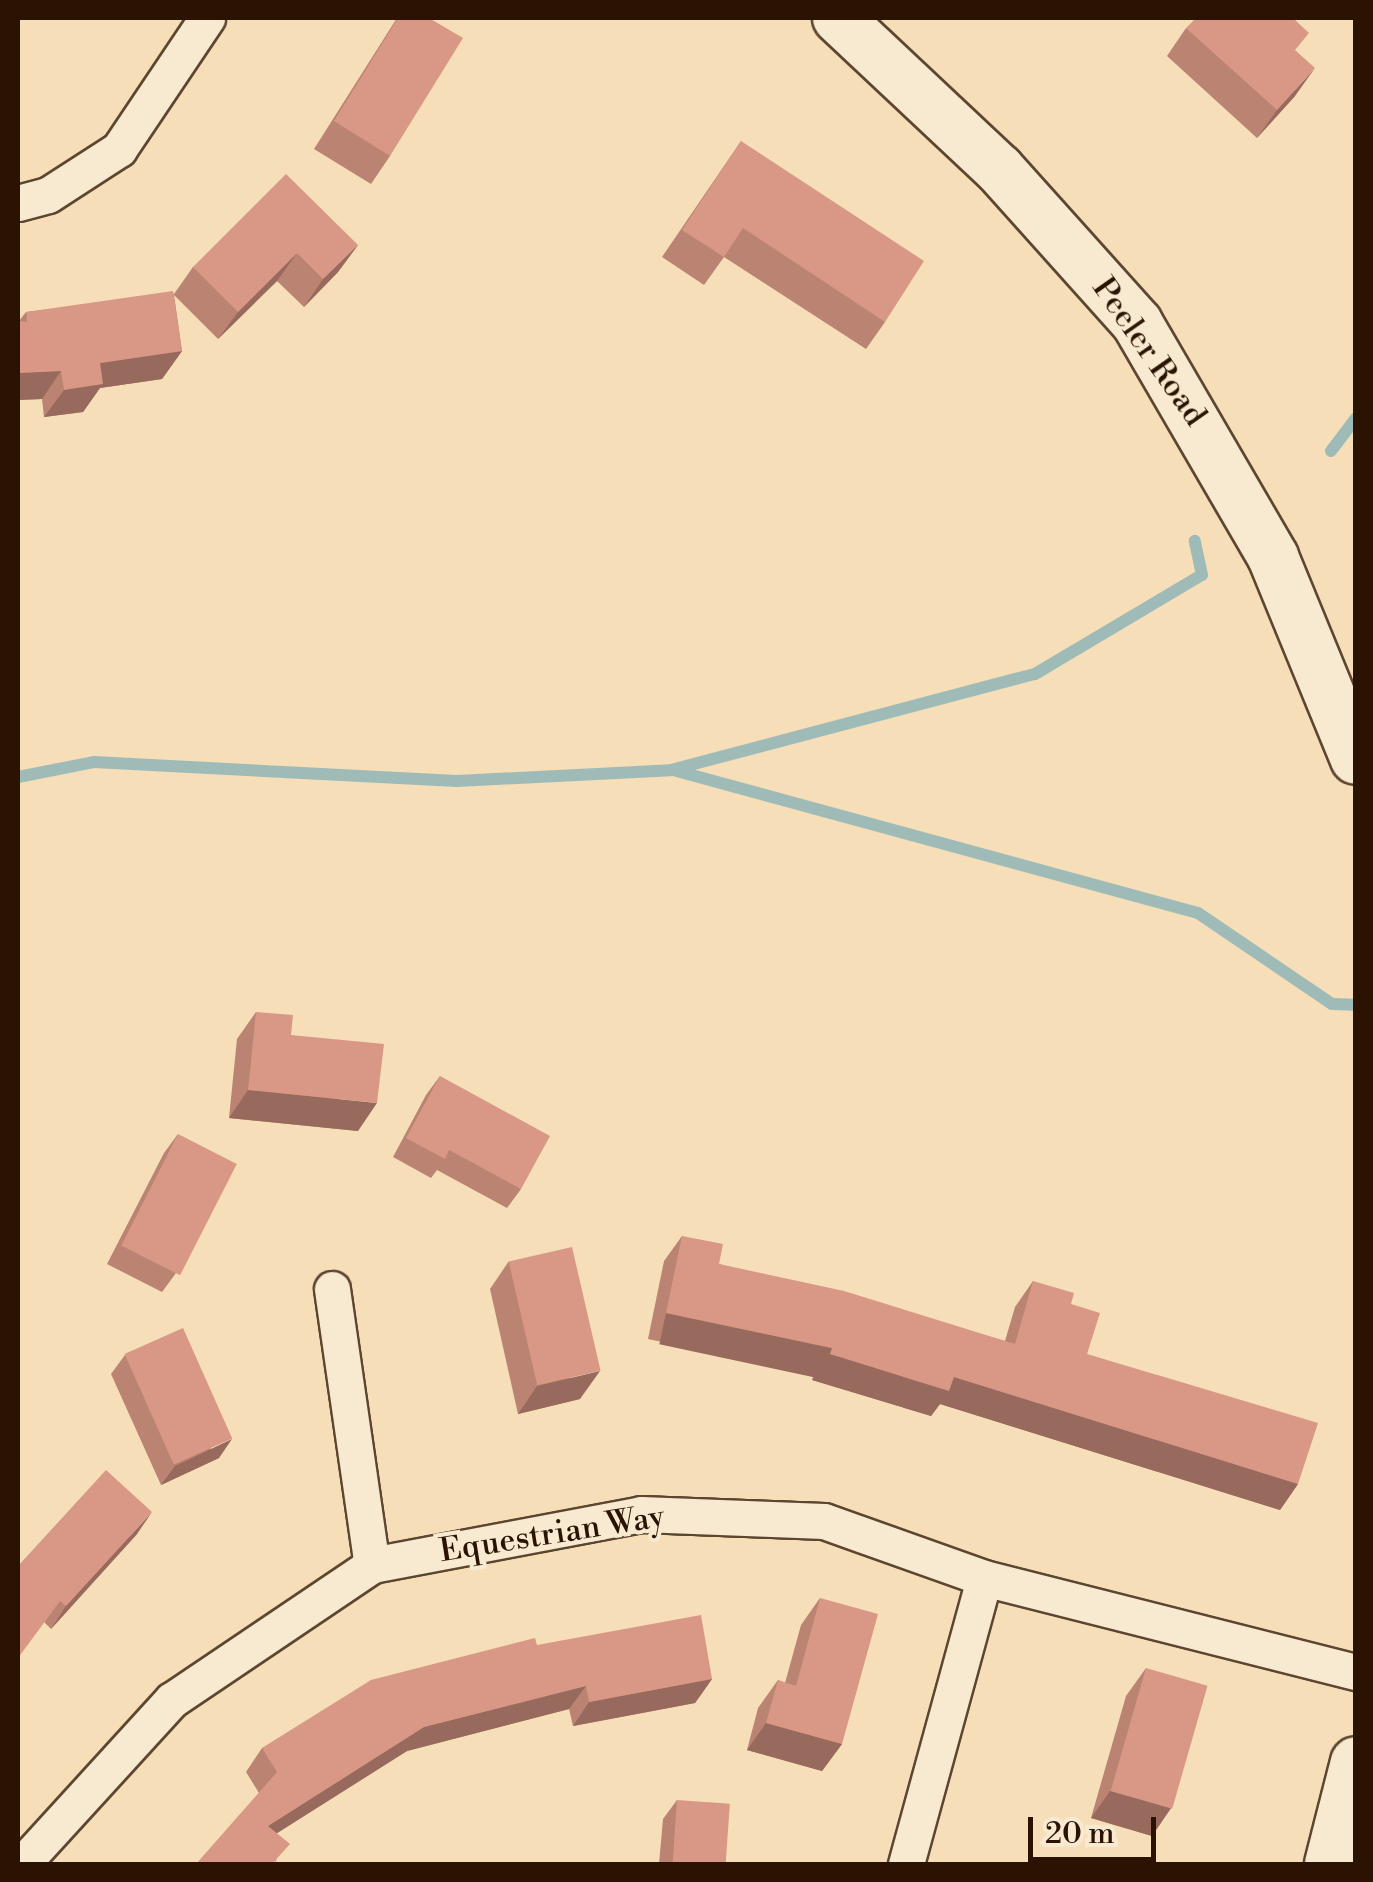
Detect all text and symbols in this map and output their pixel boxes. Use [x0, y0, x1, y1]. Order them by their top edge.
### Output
street label: Peeler Road [1084, 270, 1214, 434]
street label: Equestrian Way [437, 1497, 667, 1571]
scale bar [1033, 1797, 1160, 1859]
text: 20 m [1045, 1815, 1114, 1853]

